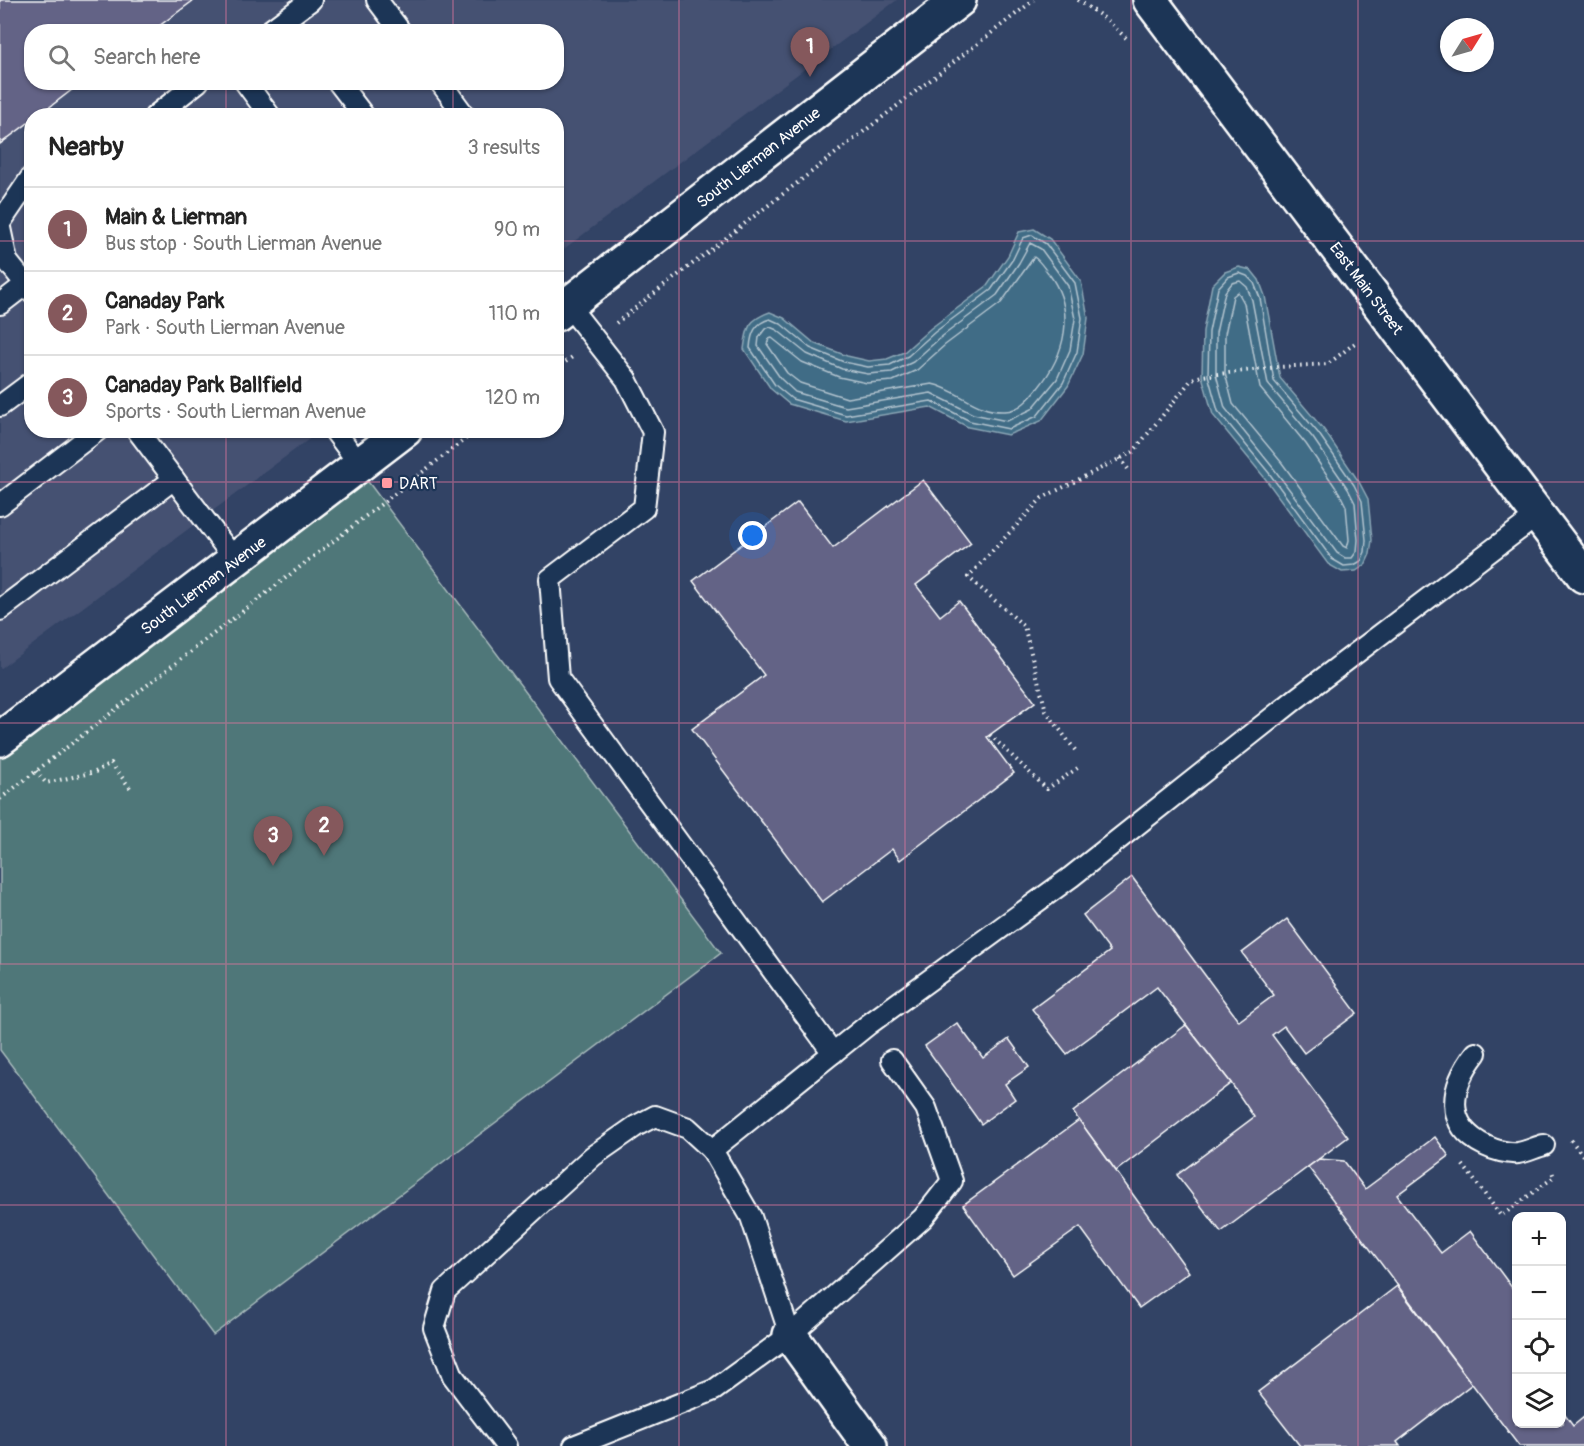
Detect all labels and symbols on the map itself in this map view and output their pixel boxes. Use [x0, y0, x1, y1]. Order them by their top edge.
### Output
north arrow [1440, 18, 1494, 72]
pin: 1 [790, 28, 830, 77]
street label: South Lierman Avenue [693, 103, 825, 212]
street label: East Main Street [1325, 238, 1408, 339]
place label: DART [399, 474, 438, 494]
marker: DART [380, 476, 394, 490]
your location [738, 521, 767, 550]
street label: South Lierman Avenue [137, 532, 270, 639]
pin: 2 [304, 806, 344, 856]
pin: 3 [254, 816, 292, 866]

